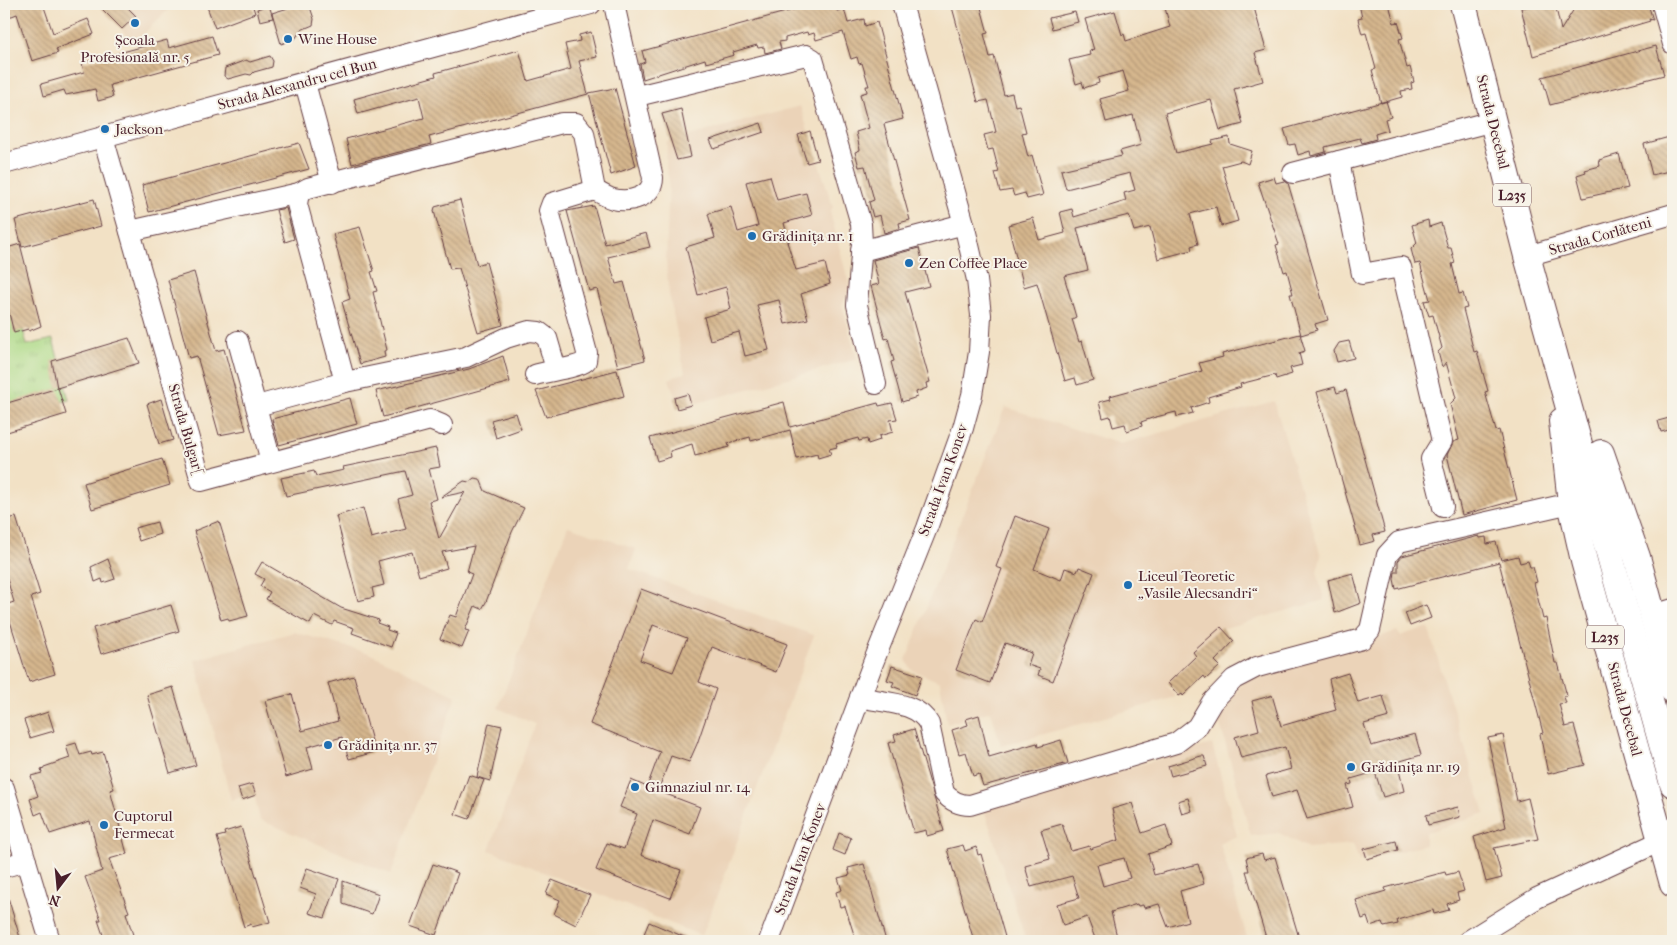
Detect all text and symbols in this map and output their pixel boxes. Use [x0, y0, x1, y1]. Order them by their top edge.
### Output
marker: Școala Profesională nr. 5 [129, 17, 141, 29]
place label: Wine House [297, 30, 378, 48]
place label: Școala Profesională nr. 5 [80, 31, 190, 66]
marker: Wine House [282, 33, 294, 45]
street label: Strada Alexandru cel Bun [216, 54, 379, 114]
street label: Strada Decebal [1473, 73, 1513, 171]
place label: Jackson [114, 120, 164, 138]
marker: Jackson [99, 123, 111, 135]
road number: L235 [1493, 184, 1531, 206]
street label: Strada Corlăteni [1547, 213, 1654, 259]
place label: Grădinița nr. 1 [762, 227, 853, 245]
marker: Grădinița nr. 1 [746, 230, 758, 242]
place label: Zen Coffee Place [919, 254, 1028, 272]
marker: Zen Coffee Place [903, 257, 915, 269]
street label: Strada Bulgar[ [164, 382, 208, 477]
street label: Strada Ivan Konev [914, 421, 972, 539]
place label: Liceul Teoretic „Vasile Alecsandri“ [1138, 567, 1258, 602]
marker: Liceul Teoretic „Vasile Alecsandri“ [1122, 579, 1134, 591]
road number: L235 [1586, 626, 1624, 649]
street label: Strada Decebal [1604, 660, 1646, 758]
place label: Grădinița nr. 37 [338, 736, 437, 754]
marker: Grădinița nr. 37 [322, 739, 334, 751]
place label: Grădinița nr. 19 [1361, 758, 1460, 776]
marker: Grădinița nr. 19 [1345, 761, 1357, 773]
place label: Gimnaziul nr. 14 [645, 778, 751, 796]
marker: Gimnaziul nr. 14 [629, 781, 641, 793]
street label: Strada Ivan Konev [770, 800, 830, 917]
place label: Cuptorul Fermecat [114, 807, 175, 842]
marker: Cuptorul Fermecat [98, 819, 110, 831]
north arrow [32, 862, 82, 912]
text: N [47, 890, 62, 910]

